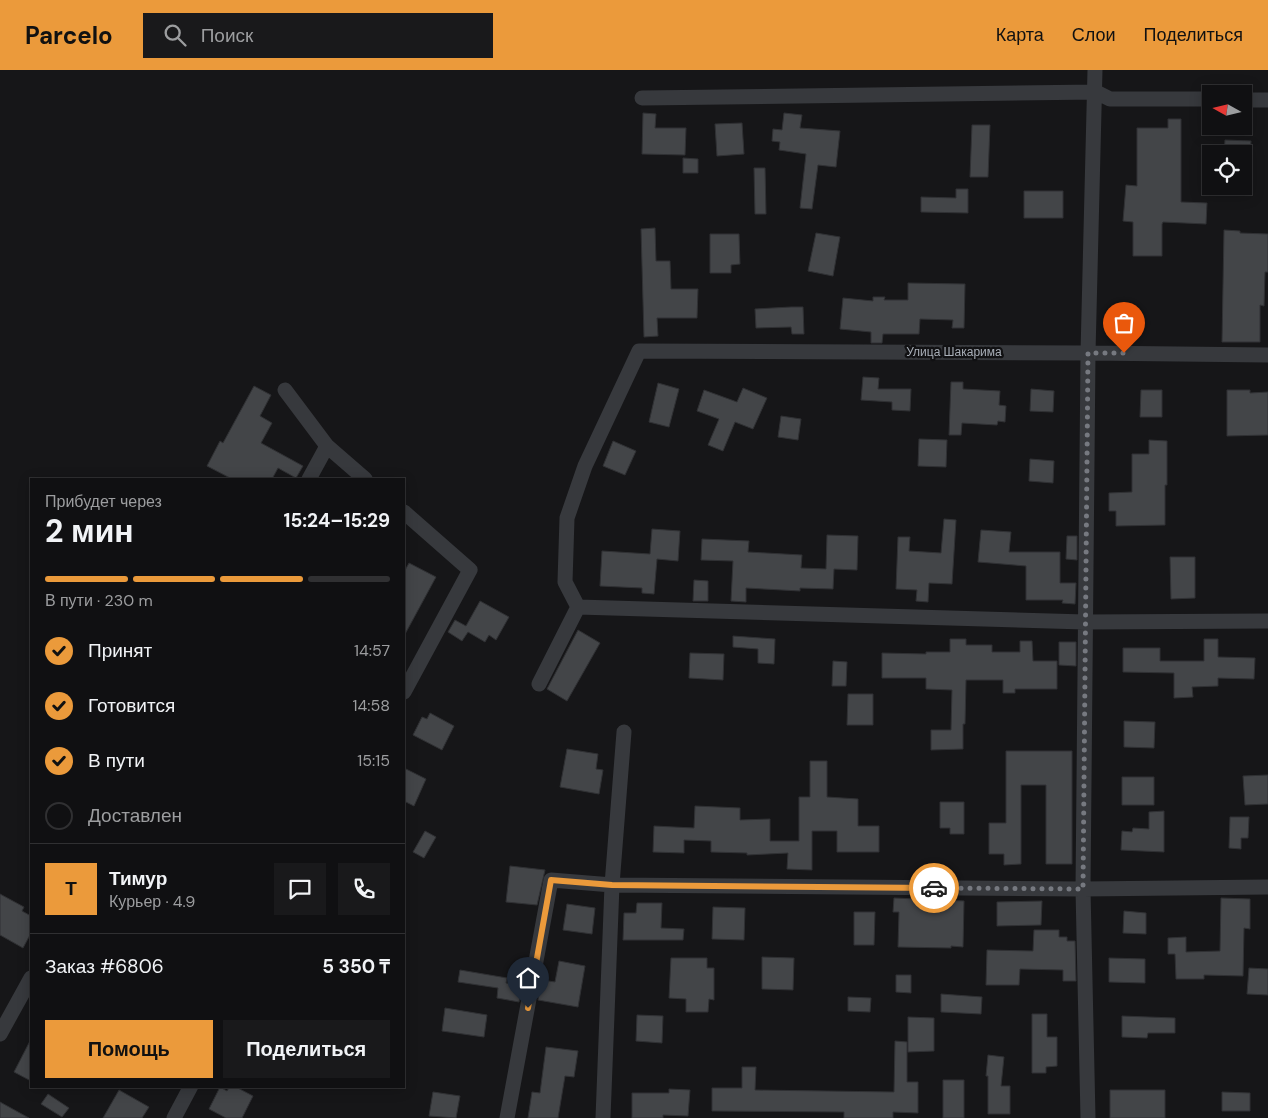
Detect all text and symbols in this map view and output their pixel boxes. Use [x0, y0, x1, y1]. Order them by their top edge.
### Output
search box [143, 13, 493, 58]
text: Parcelo [25, 20, 113, 51]
icon: search [161, 21, 189, 49]
text: Поиск [201, 23, 253, 48]
text: Карта [996, 23, 1044, 47]
text: Слои [1072, 23, 1116, 47]
text: Поделиться [1144, 23, 1243, 47]
north arrow [1202, 85, 1252, 135]
map controls [1202, 85, 1252, 195]
button: locate [1202, 145, 1252, 195]
pin [1103, 302, 1145, 353]
icon: bag [1110, 309, 1138, 337]
street label: Улица Шакарима [906, 344, 1002, 360]
text: Прибудет через [45, 491, 162, 512]
text: 15:24–15:29 [284, 508, 390, 533]
text: 2 мин [45, 510, 134, 552]
text: В пути · 230 m [45, 590, 153, 611]
icon: check [45, 637, 73, 665]
text: Принят [88, 638, 152, 663]
text: 14:57 [354, 640, 390, 661]
icon: check [45, 692, 73, 720]
text: Готовится [88, 693, 175, 718]
text: 14:58 [353, 695, 390, 716]
icon: check [45, 747, 73, 775]
text: В пути [88, 748, 145, 773]
text: 15:15 [357, 750, 390, 771]
text: Доставлен [88, 803, 182, 828]
button: chat [274, 863, 326, 915]
button: phone [338, 863, 390, 915]
courier [909, 863, 959, 913]
text: Тимур [109, 866, 167, 891]
icon: car [920, 874, 948, 902]
text: Т [65, 876, 77, 901]
text: Курьер · 4.9 [109, 891, 195, 912]
text: Заказ #6806 [45, 954, 164, 979]
text: 5 350 ₸ [322, 954, 390, 979]
pin [507, 957, 549, 1008]
icon: home [514, 964, 542, 992]
button: Помощь [45, 1020, 213, 1078]
button: Поделиться [223, 1020, 390, 1078]

